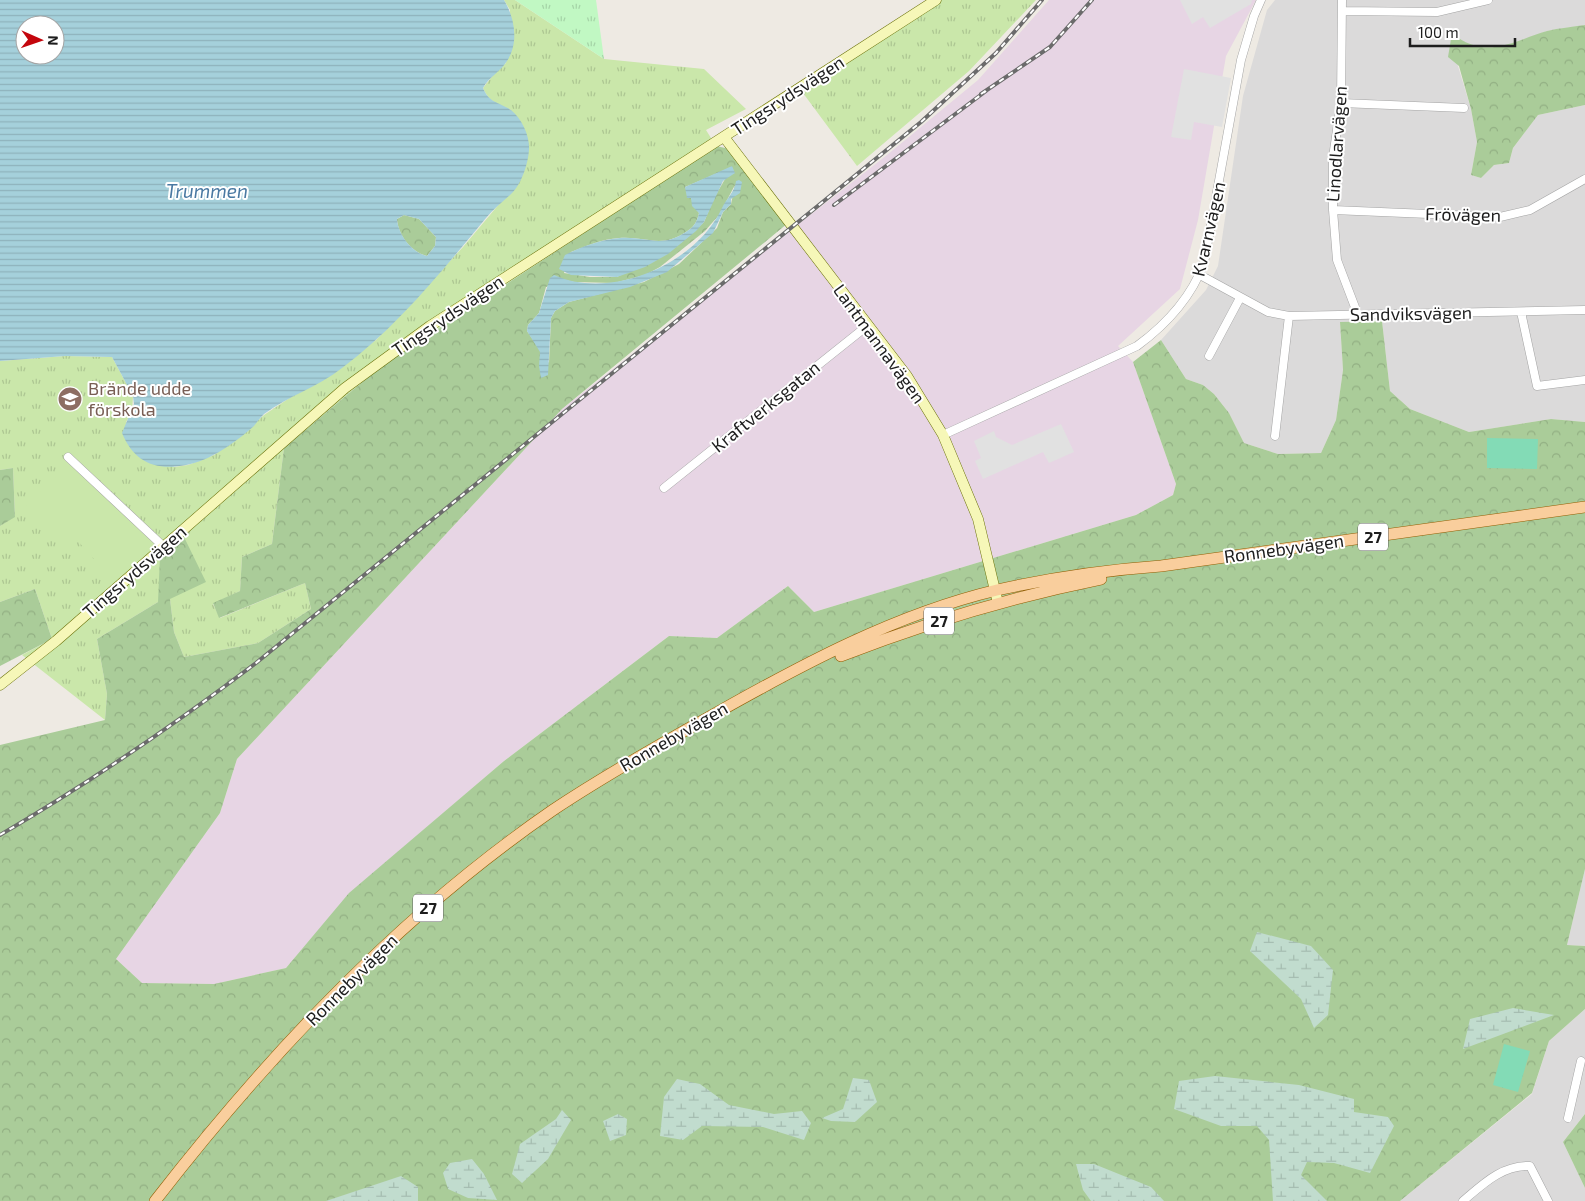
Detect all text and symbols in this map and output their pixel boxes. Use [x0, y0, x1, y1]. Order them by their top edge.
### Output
north arrow [15, 15, 65, 65]
scale bar [1410, 15, 1515, 47]
text: 100 m [1418, 23, 1459, 41]
text: N [45, 35, 62, 46]
street label: Tingsrydsvägen [727, 51, 848, 140]
street label: Linodlarvägen [1321, 85, 1351, 203]
water label: Trummen [166, 179, 248, 202]
street label: Kvarnvägen [1186, 179, 1230, 278]
street label: Frövägen [1425, 202, 1501, 226]
street label: Tingsrydsvägen [387, 270, 508, 361]
street label: Lantmannavägen [829, 279, 931, 407]
street label: Sandviksvägen [1350, 301, 1472, 325]
street label: Kraftverksgatan [707, 356, 824, 457]
place label: Brände udde förskola [88, 377, 191, 420]
school or university icon: Brände udde förskola [57, 386, 83, 412]
street label: Tingsrydsvägen [78, 520, 191, 622]
road number: 27 [1358, 524, 1388, 550]
street label: Ronnebyvägen [1222, 529, 1345, 567]
road number: 27 [924, 608, 954, 634]
street label: Ronnebyvägen [616, 696, 731, 776]
road number: 27 [413, 894, 443, 921]
street label: Ronnebyvägen [301, 929, 402, 1030]

